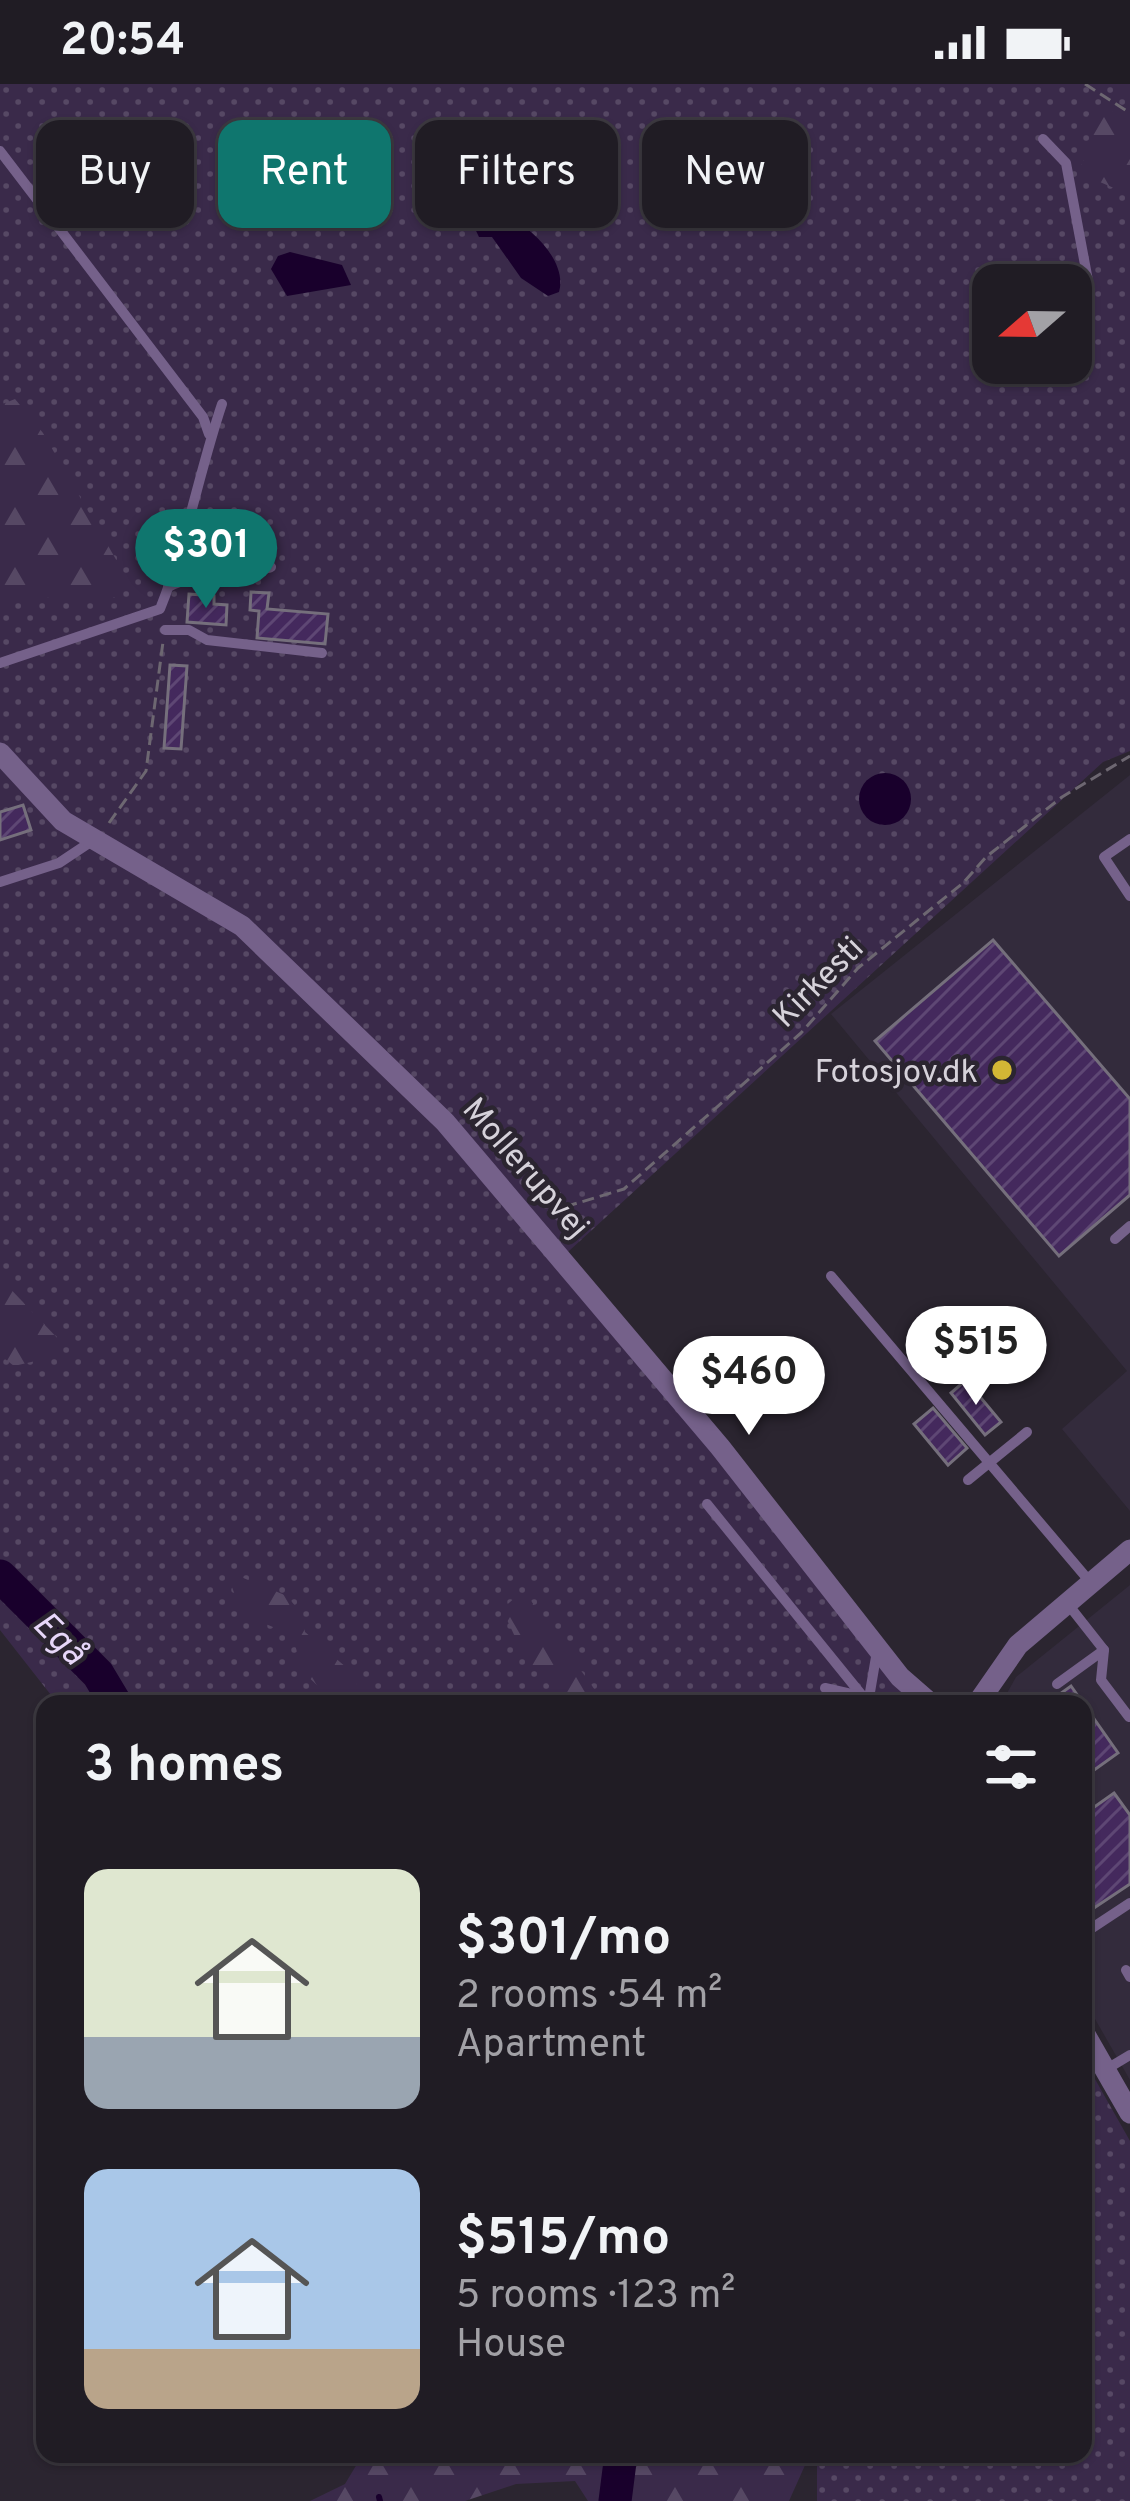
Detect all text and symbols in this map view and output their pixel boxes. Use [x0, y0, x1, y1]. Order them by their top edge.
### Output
text: 20:54 [60, 14, 185, 71]
chip: Buy [36, 120, 194, 228]
chip: Rent [218, 120, 391, 228]
chip: Filters [415, 120, 618, 228]
chip: New [642, 120, 808, 228]
north arrow [972, 264, 1092, 384]
map controls [972, 264, 1092, 384]
pin: $301 [135, 509, 277, 611]
text: $301 [162, 523, 250, 572]
street label: Kirkesti [765, 929, 874, 1038]
place label: Fotosjov.dk [815, 1053, 978, 1095]
marker: Fotosjov.dk [989, 1057, 1015, 1083]
street label: Mollerupvej [451, 1091, 597, 1249]
pin: $515 [905, 1306, 1047, 1408]
text: $515 [933, 1320, 1019, 1369]
pin: $460 [678, 1336, 820, 1438]
text: $460 [700, 1350, 798, 1399]
water label: Egå [21, 1603, 95, 1677]
icon: filters [978, 1734, 1044, 1800]
text: 3 homes [84, 1735, 284, 1800]
text: $301/mo [456, 1908, 671, 1973]
icon: home [180, 1917, 324, 2061]
text: 2 rooms · 54 m² [456, 1973, 722, 2022]
text: Apartment [456, 2022, 646, 2071]
text: $515/mo [456, 2208, 670, 2273]
icon: home [180, 2217, 324, 2361]
text: 5 rooms · 123 m² [456, 2273, 735, 2322]
text: House [456, 2322, 566, 2371]

